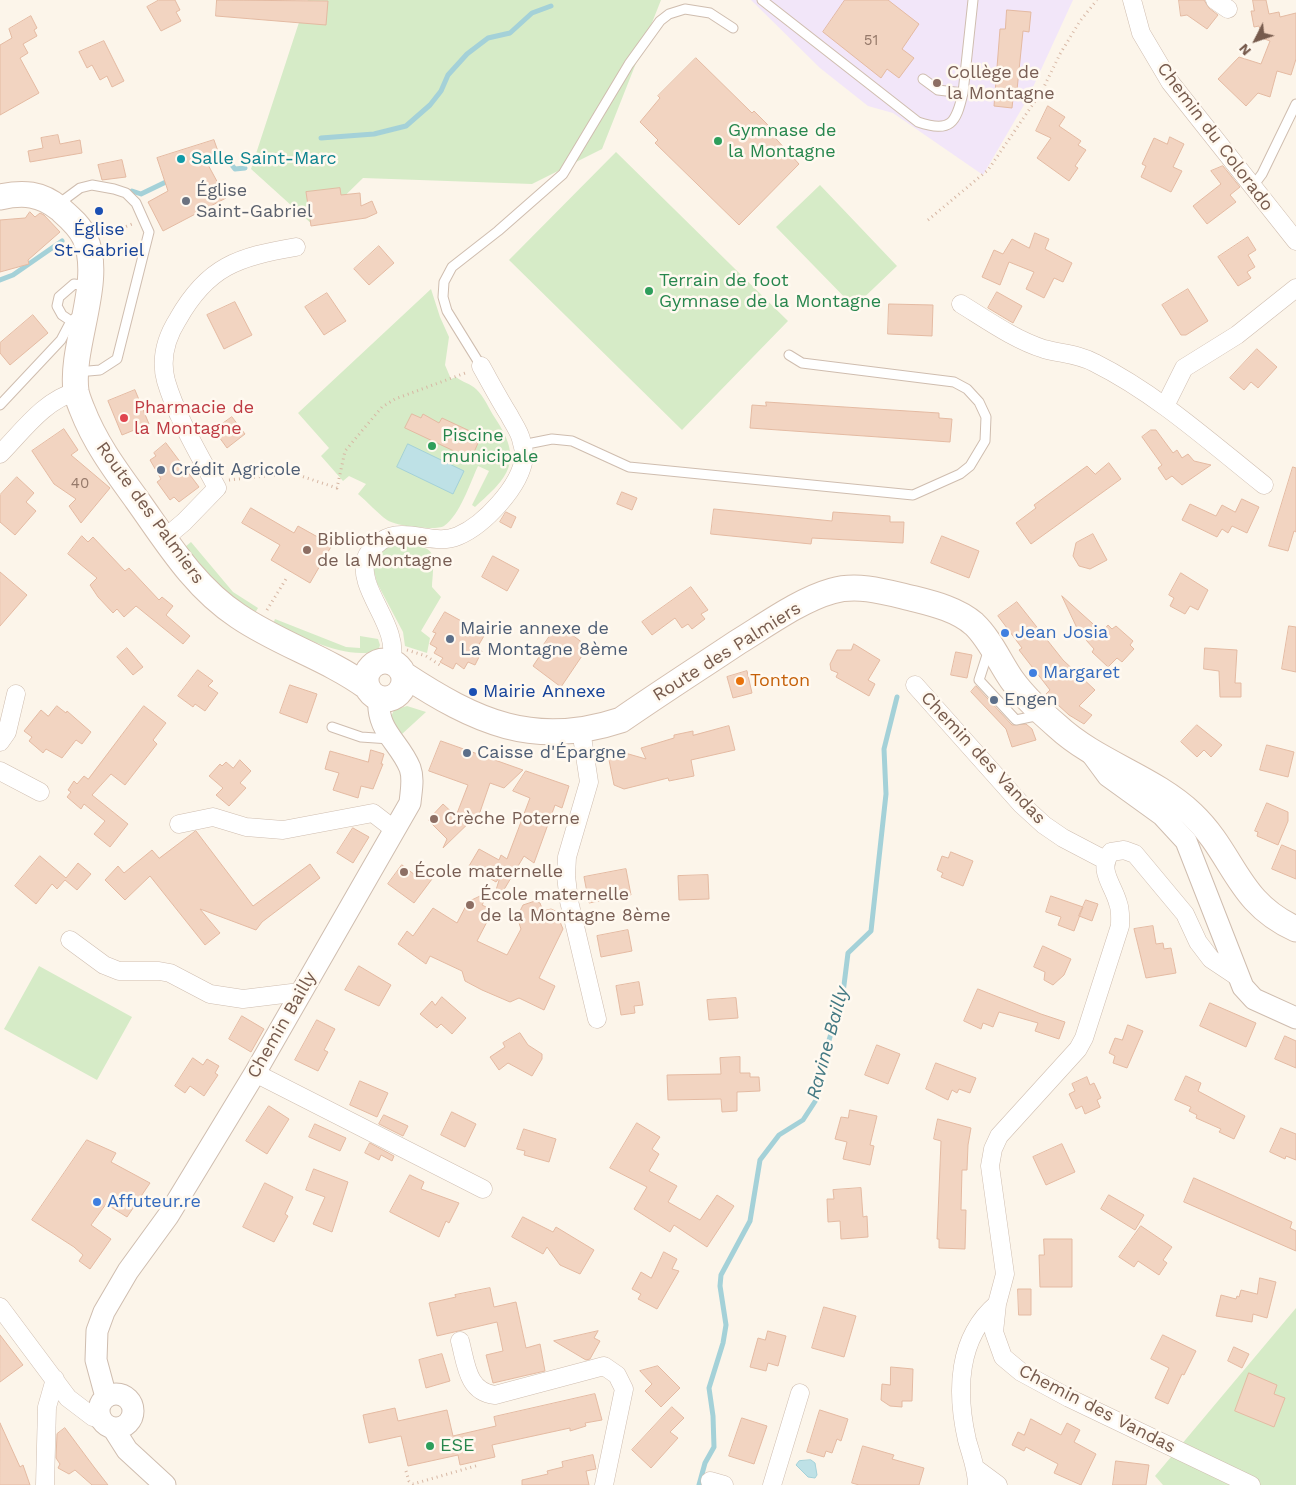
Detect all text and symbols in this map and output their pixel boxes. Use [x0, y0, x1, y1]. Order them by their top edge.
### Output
north arrow [1231, 15, 1281, 65]
house number: 51 [864, 32, 878, 50]
text: N [1235, 41, 1254, 59]
street label: Chemin du Colorado [1152, 58, 1278, 216]
place label: Collège de la Montagne [947, 62, 1055, 104]
marker: Collège de la Montagne [931, 77, 943, 89]
place label: Gymnase de la Montagne [728, 120, 836, 162]
marker: Gymnase de la Montagne [712, 135, 724, 147]
place label: Salle Saint-Marc [191, 148, 337, 170]
marker: Salle Saint-Marc [175, 153, 187, 165]
place label: Église Saint-Gabriel [196, 180, 312, 222]
marker: Église Saint-Gabriel [180, 195, 192, 207]
marker: Église St-Gabriel [93, 205, 105, 217]
place label: Église St-Gabriel [54, 219, 144, 262]
place label: Terrain de foot Gymnase de la Montagne [659, 270, 881, 312]
marker: Terrain de foot Gymnase de la Montagne [643, 285, 655, 297]
place label: Pharmacie de la Montagne [134, 397, 254, 439]
marker: Pharmacie de la Montagne [118, 412, 130, 424]
place label: Piscine municipale [442, 425, 538, 468]
street label: Route des Palmiers [91, 438, 209, 588]
marker: Piscine municipale [426, 440, 438, 452]
place label: Crédit Agricole [171, 459, 301, 481]
marker: Crédit Agricole [155, 464, 167, 476]
house number: 40 [71, 475, 89, 493]
place label: Bibliothèque de la Montagne [317, 529, 453, 572]
marker: Bibliothèque de la Montagne [301, 544, 313, 556]
street label: Route des Palmiers [649, 598, 805, 706]
place label: Mairie annexe de La Montagne 8ème [460, 618, 628, 660]
place label: Jean Josia [1015, 622, 1108, 644]
marker: Jean Josia [999, 627, 1011, 639]
marker: Mairie annexe de La Montagne 8ème [444, 633, 456, 645]
place label: Margaret [1043, 662, 1120, 684]
marker: Margaret [1027, 667, 1039, 679]
place label: Tonton [750, 670, 810, 692]
marker: Tonton [734, 675, 746, 687]
place label: Mairie Annexe [483, 681, 606, 703]
marker: Mairie Annexe [467, 686, 479, 698]
street label: Chemin des Vandas [916, 687, 1050, 829]
place label: Engen [1004, 689, 1058, 711]
marker: Engen [988, 694, 1000, 706]
place label: Caisse d'Épargne [477, 742, 626, 764]
marker: Caisse d'Épargne [461, 747, 473, 759]
place label: Crèche Poterne [444, 808, 580, 830]
marker: Crèche Poterne [428, 813, 440, 825]
place label: École maternelle [414, 861, 563, 883]
marker: École maternelle [398, 866, 410, 878]
place label: École maternelle de la Montagne 8ème [480, 884, 671, 926]
marker: École maternelle de la Montagne 8ème [464, 899, 476, 911]
street label: Chemin Bailly [243, 968, 321, 1082]
water label: Ravine Bailly [802, 984, 854, 1102]
place label: Affuteur.re [107, 1191, 201, 1213]
marker: Affuteur.re [91, 1196, 103, 1208]
street label: Chemin des Vandas [1015, 1360, 1179, 1458]
place label: ESE [440, 1435, 475, 1457]
marker: ESE [424, 1440, 436, 1452]

